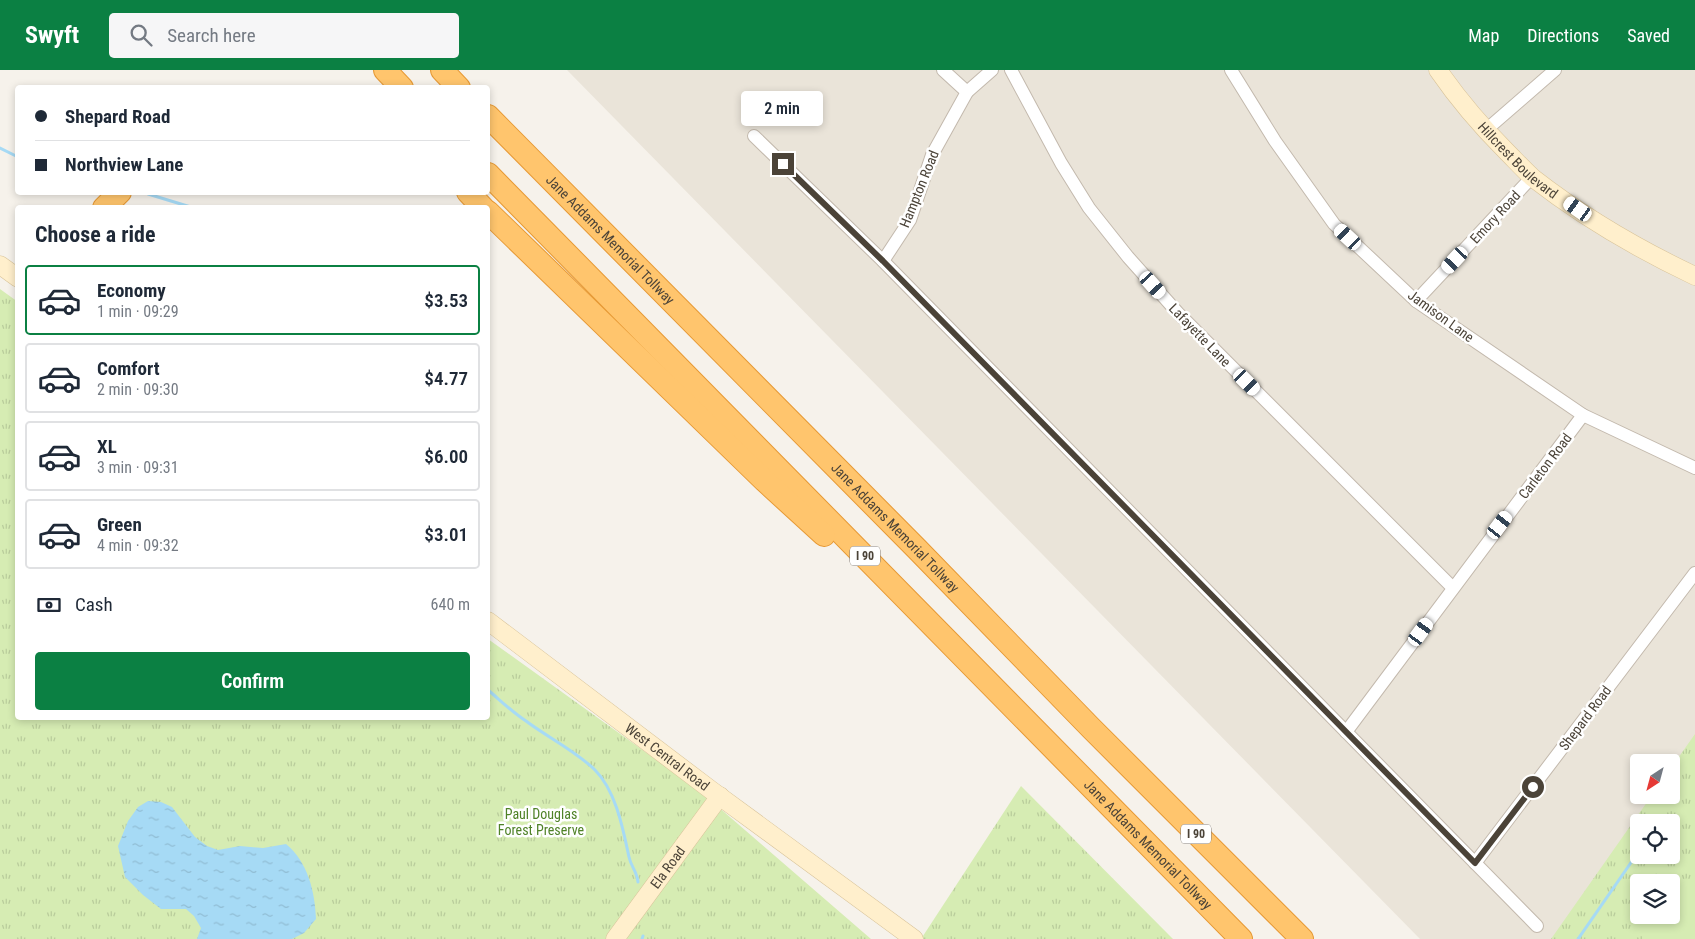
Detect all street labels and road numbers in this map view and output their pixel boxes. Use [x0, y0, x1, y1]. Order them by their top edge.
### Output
street label: Hillcrest Boulevard [1475, 119, 1561, 202]
street label: Hampton Road [896, 148, 942, 230]
street label: Jane Addams Memorial Tollway [543, 172, 678, 308]
street label: Emory Road [1467, 187, 1523, 247]
street label: Jamison Lane [1405, 287, 1477, 345]
street label: Lafayette Lane [1166, 300, 1234, 370]
street label: Carleton Road [1515, 430, 1575, 502]
street label: Jane Addams Memorial Tollway [828, 459, 963, 596]
road number: I 90 [850, 546, 880, 566]
street label: Shepard Road [1556, 683, 1614, 753]
street label: West Central Road [622, 720, 713, 794]
street label: Jane Addams Memorial Tollway [1081, 776, 1216, 913]
road number: I 90 [1181, 824, 1211, 844]
street label: Ela Road [647, 843, 688, 891]

